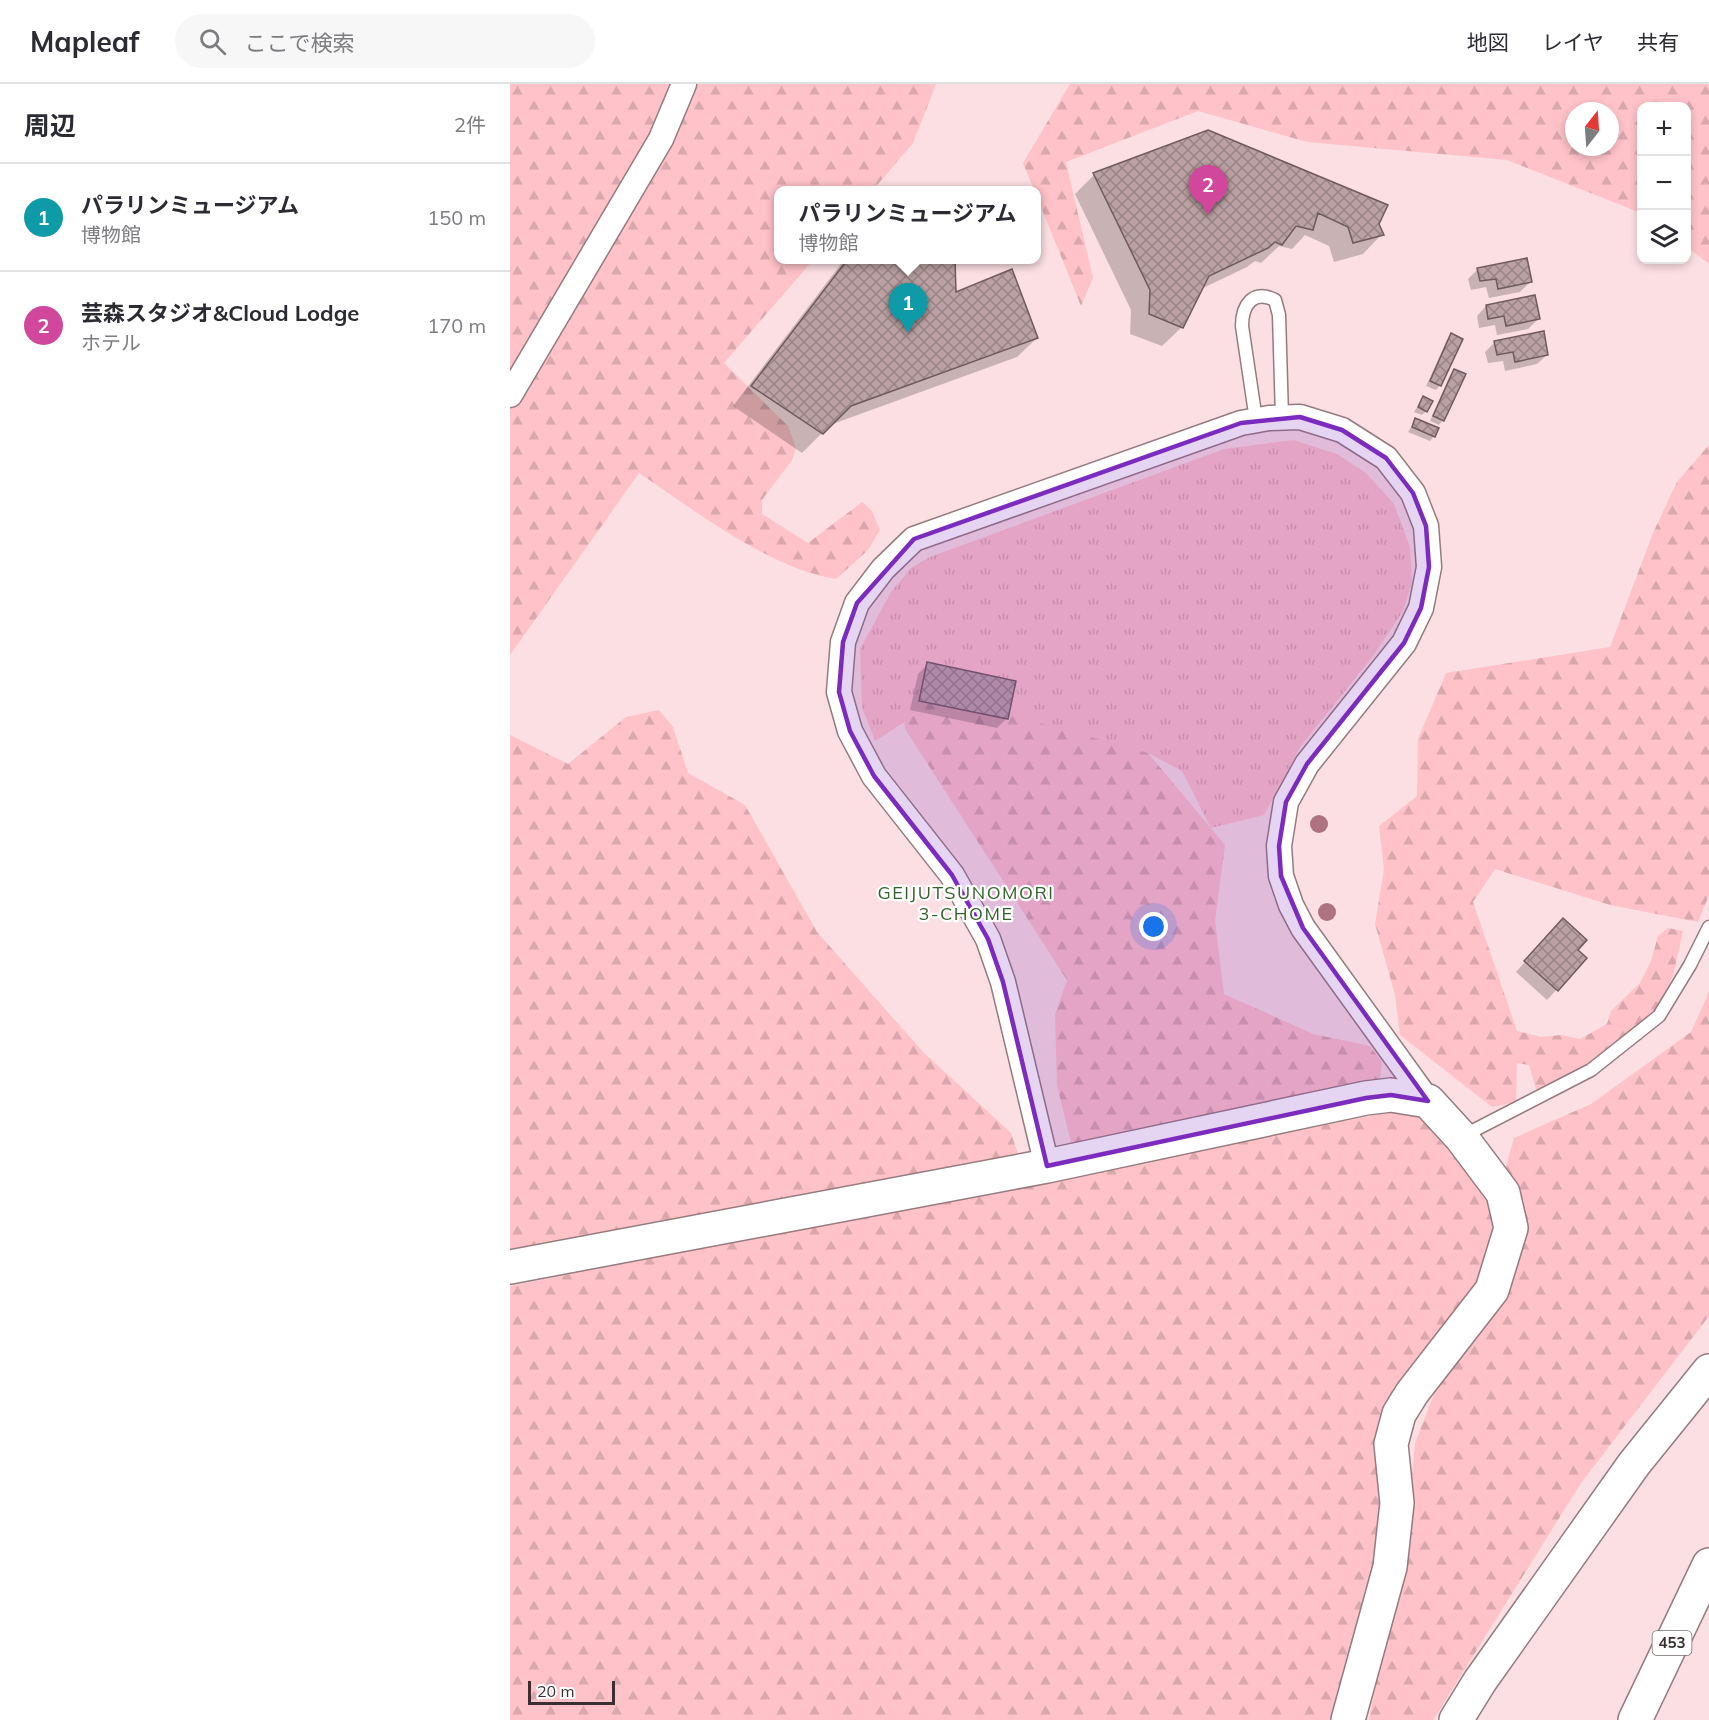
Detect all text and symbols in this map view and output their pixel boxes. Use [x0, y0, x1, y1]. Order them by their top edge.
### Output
search box [175, 14, 595, 68]
text: Mapleaf [30, 24, 139, 59]
icon: search [196, 25, 229, 58]
text: ここで検索 [244, 29, 354, 57]
text: 地図 [1467, 29, 1509, 55]
text: レイヤ [1542, 29, 1604, 55]
text: 共有 [1637, 29, 1679, 55]
north arrow [1565, 102, 1619, 156]
map controls [1637, 102, 1691, 264]
button: + [1637, 102, 1691, 156]
text: 周辺 [24, 109, 76, 142]
text: 2件 [454, 112, 486, 137]
button: − [1637, 156, 1691, 210]
pin: 2 [1188, 166, 1228, 215]
popup [774, 186, 1041, 264]
text: パラリンミュージアム [81, 191, 299, 219]
text: パラリンミュージアム [798, 199, 1017, 227]
text: 1 [38, 205, 50, 230]
text: 150 m [427, 205, 486, 230]
button: layers [1637, 210, 1691, 264]
text: 博物館 [81, 222, 141, 247]
text: 博物館 [798, 230, 858, 255]
pin: 1 [888, 284, 928, 333]
text: 芸森スタジオ&Cloud Lodge [81, 299, 359, 327]
text: 2 [38, 313, 50, 338]
text: 170 m [427, 313, 486, 338]
text: ホテル [81, 330, 141, 355]
district label: GEIJUTSUNOMORI 3-CHOME [877, 881, 1055, 925]
your location [1139, 912, 1168, 941]
road number: 453 [1652, 1631, 1692, 1655]
scale bar [528, 1678, 615, 1706]
text: 20 m [537, 1681, 574, 1701]

